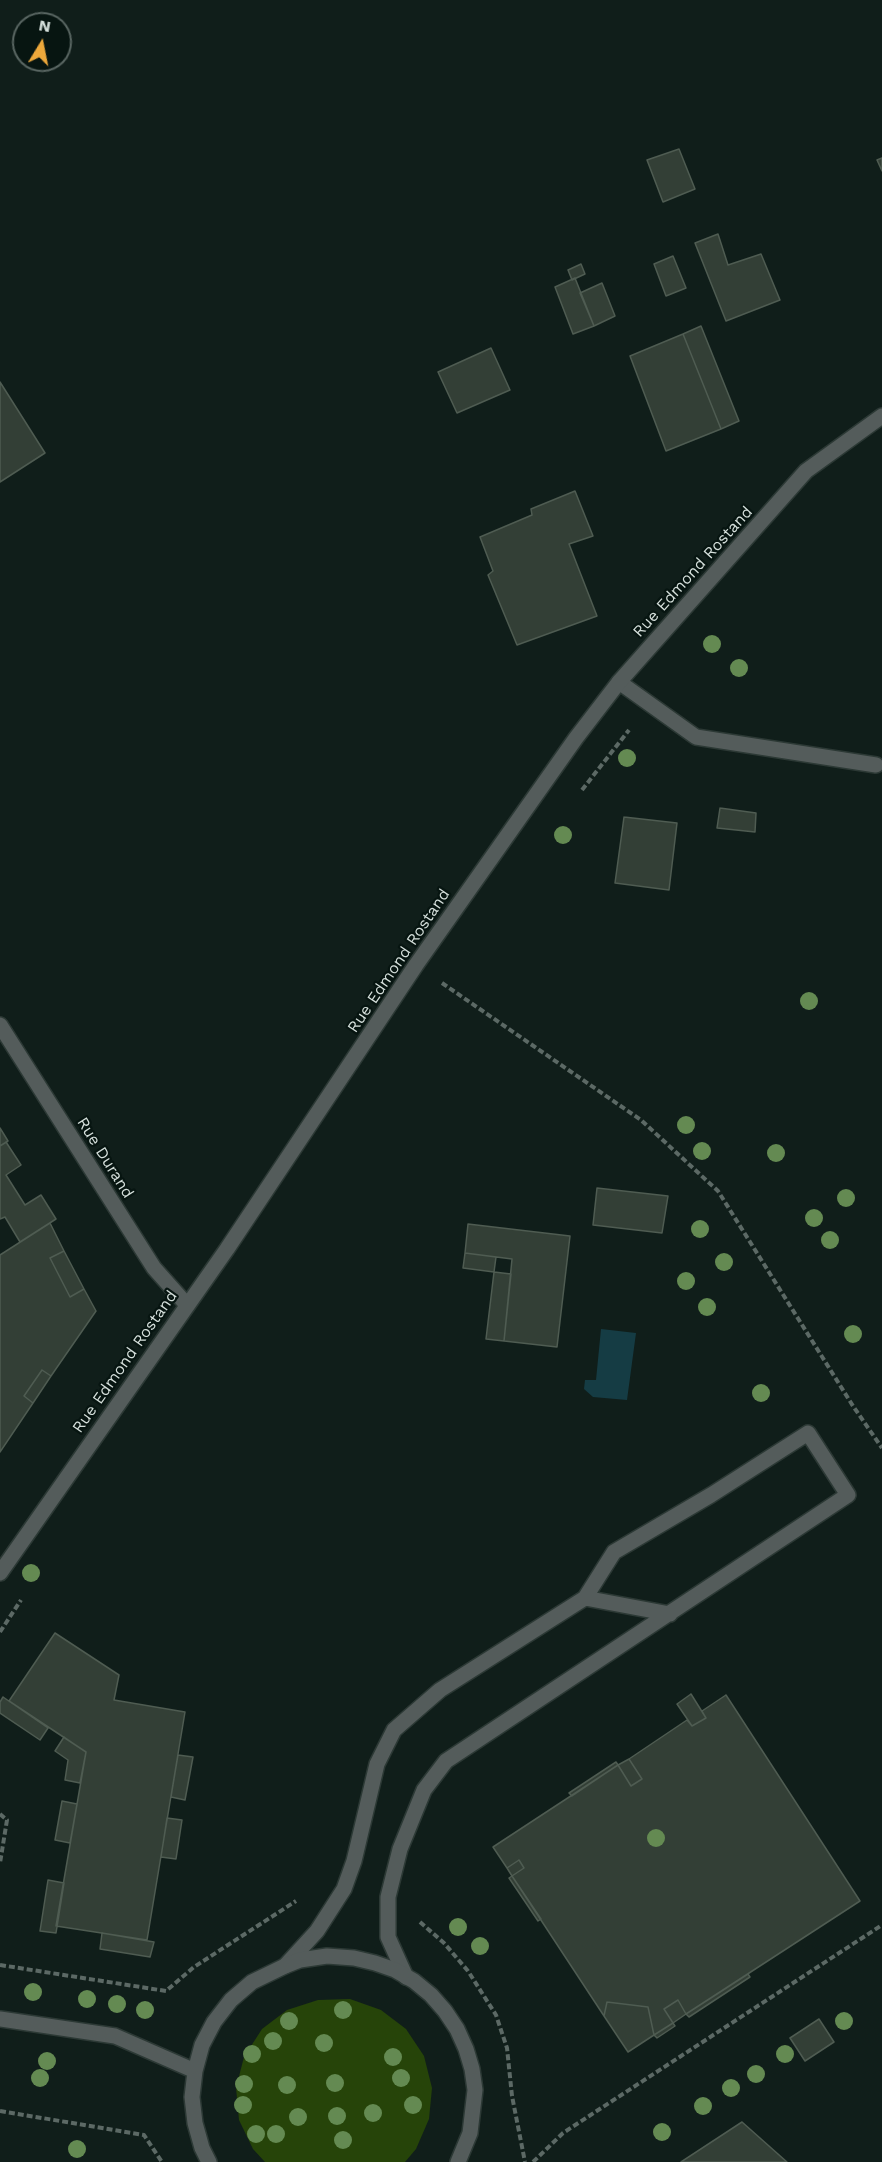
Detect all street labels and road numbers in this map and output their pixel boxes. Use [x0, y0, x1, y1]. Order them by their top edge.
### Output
street label: Rue Edmond Rostand [629, 503, 757, 641]
street label: Rue Edmond Rostand [344, 885, 454, 1037]
street label: Rue Durand [73, 1114, 137, 1202]
street label: Rue Edmond Rostand [69, 1287, 181, 1437]

